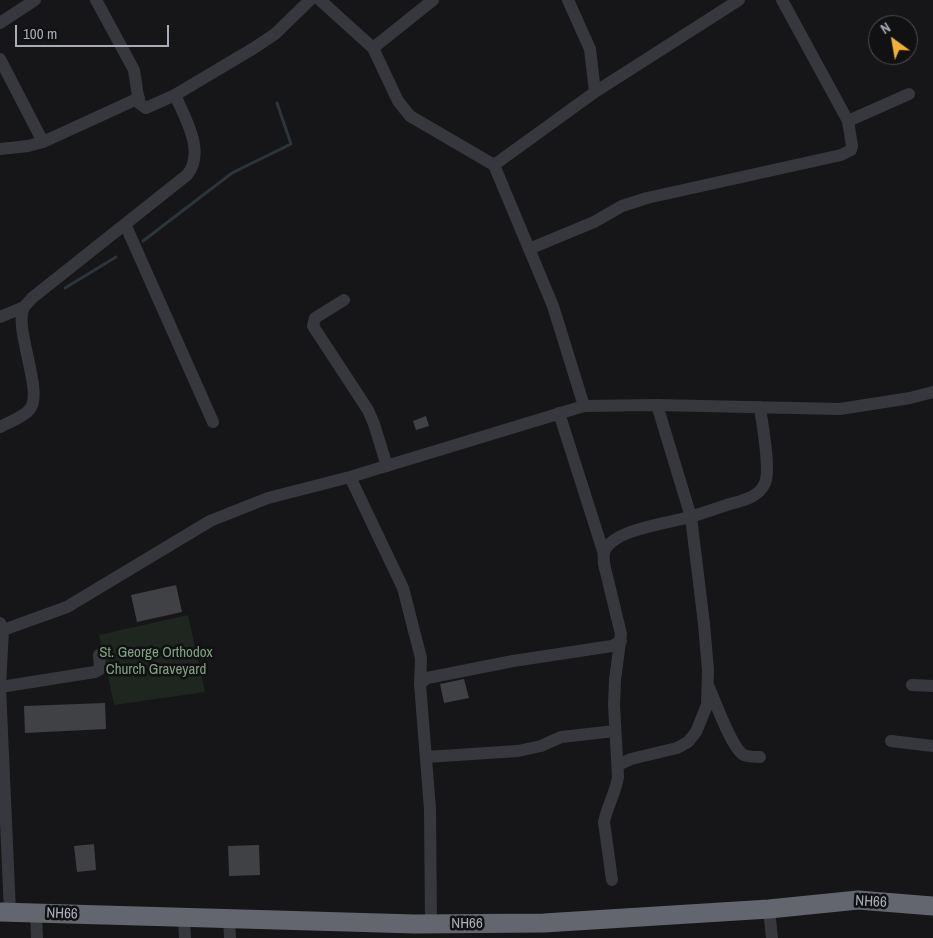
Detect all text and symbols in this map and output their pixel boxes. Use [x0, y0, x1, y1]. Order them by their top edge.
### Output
scale bar [18, 15, 171, 47]
north arrow [868, 15, 918, 65]
text: N [877, 18, 894, 38]
text: 100 m [23, 23, 57, 44]
park label: St. George Orthodox Church Graveyard [99, 644, 213, 679]
street label: NH66 [855, 892, 887, 912]
street label: NH66 [46, 904, 78, 924]
street label: NH66 [451, 915, 483, 933]

